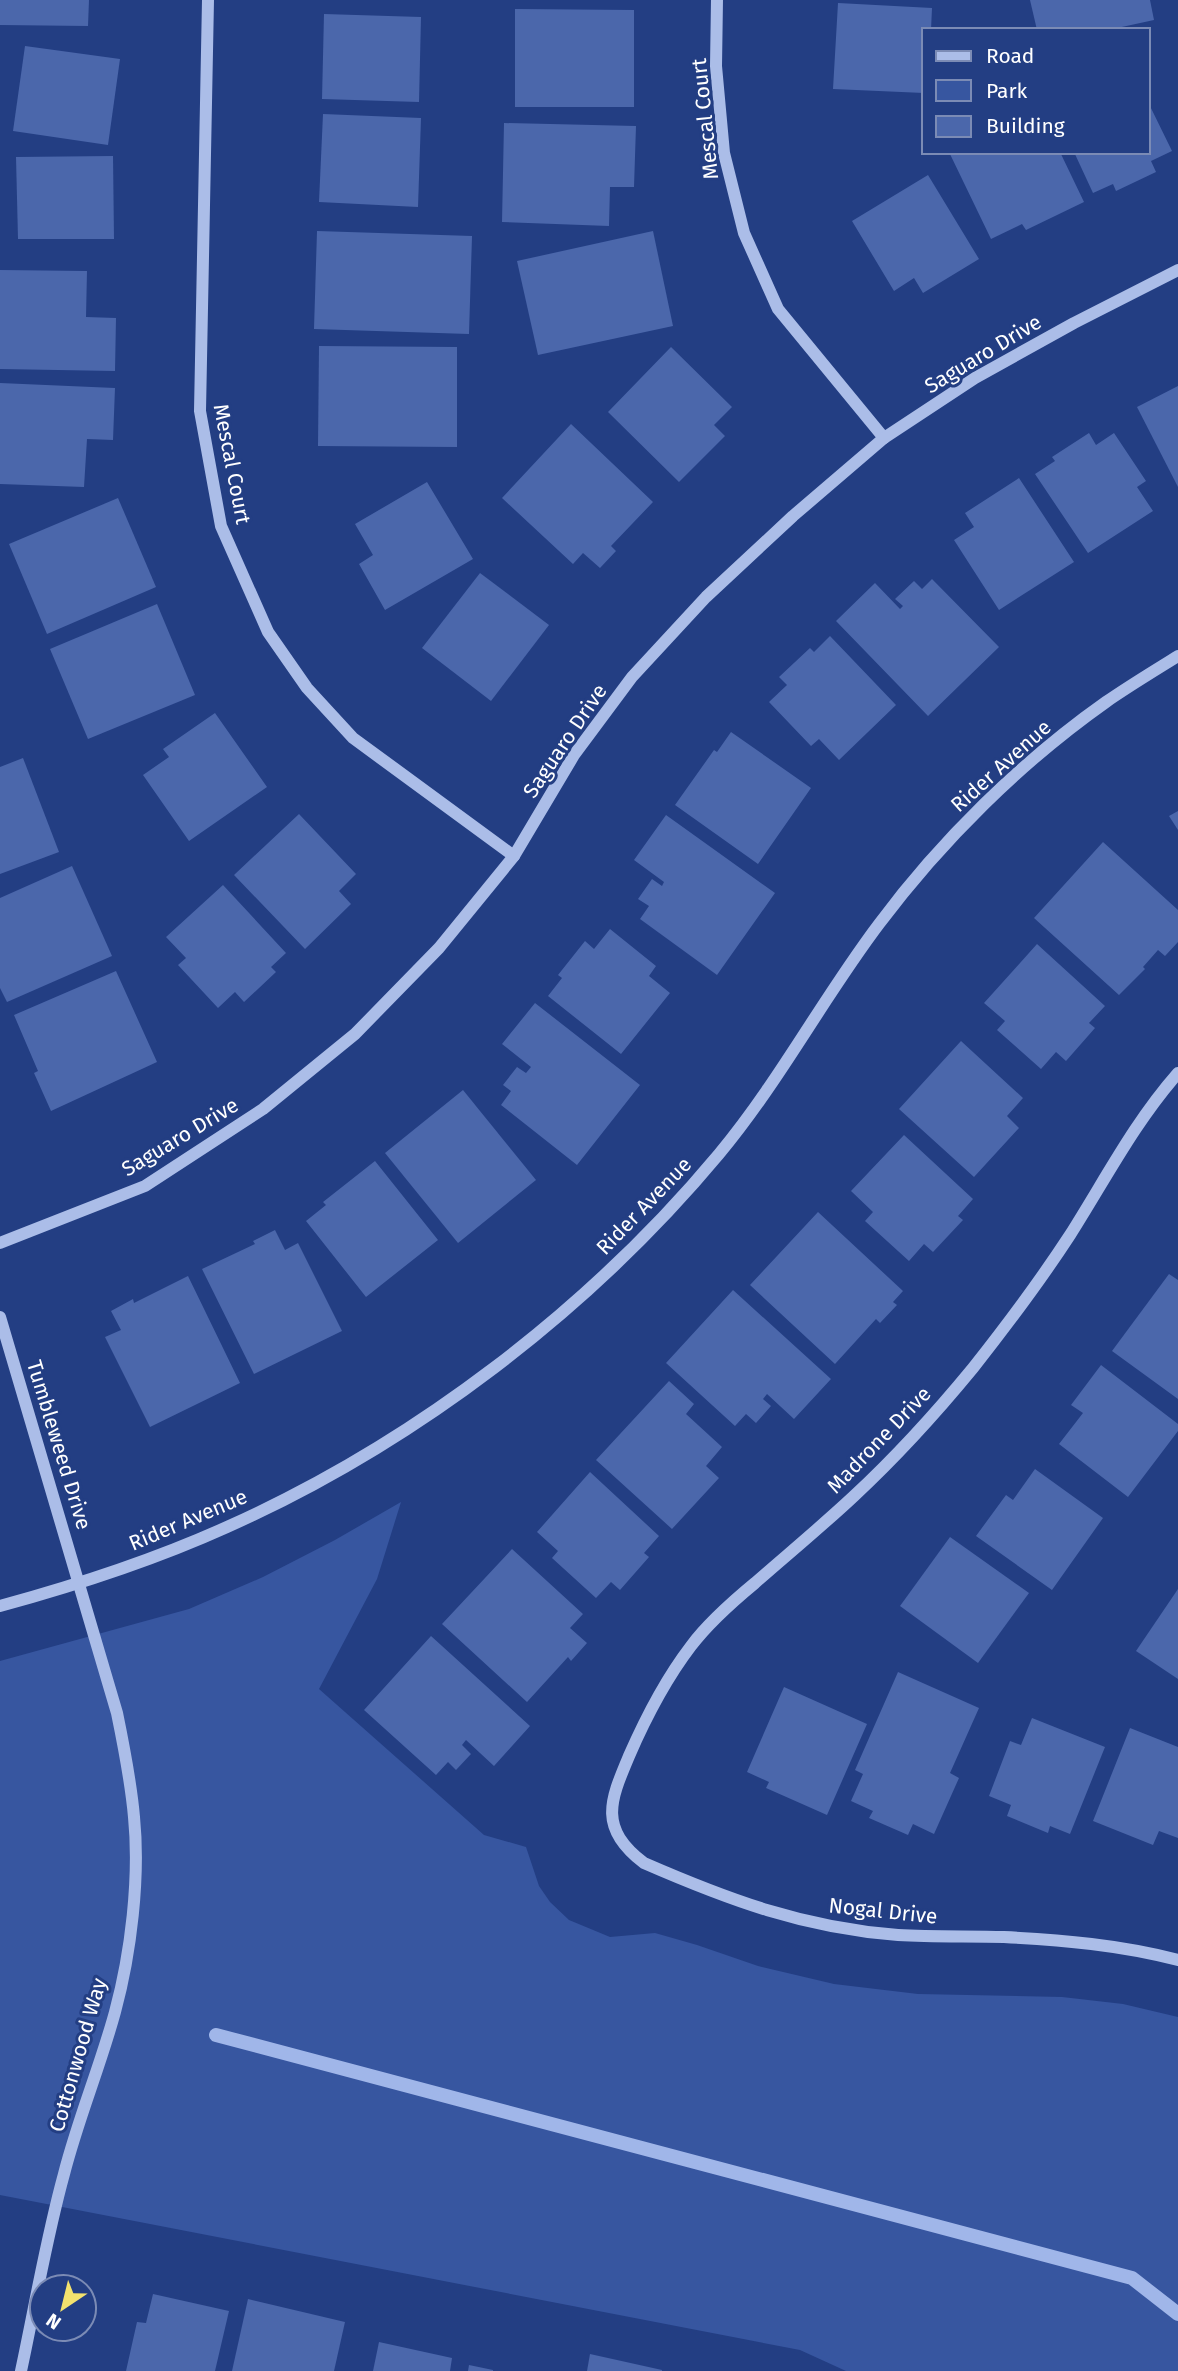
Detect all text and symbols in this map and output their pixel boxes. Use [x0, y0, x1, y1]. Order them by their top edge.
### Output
legend [922, 28, 1150, 154]
text: Road [986, 43, 1034, 69]
street label: Mescal Court [686, 57, 724, 181]
text: Park [986, 78, 1028, 104]
text: Building [986, 113, 1065, 139]
street label: Saguaro Drive [920, 309, 1046, 399]
street label: Mescal Court [208, 402, 256, 527]
street label: Saguaro Drive [517, 679, 613, 803]
street label: Rider Avenue [945, 714, 1057, 818]
street label: Saguaro Drive [117, 1092, 243, 1182]
street label: Rider Avenue [591, 1152, 697, 1260]
street label: Tumbleweed Drive [21, 1357, 97, 1533]
street label: Madrone Drive [822, 1381, 936, 1499]
street label: Rider Avenue [125, 1483, 251, 1557]
street label: Nogal Drive [827, 1892, 939, 1930]
street label: Cottonwood Way [44, 1974, 113, 2135]
north arrow [28, 2273, 98, 2343]
text: N [42, 2308, 65, 2335]

